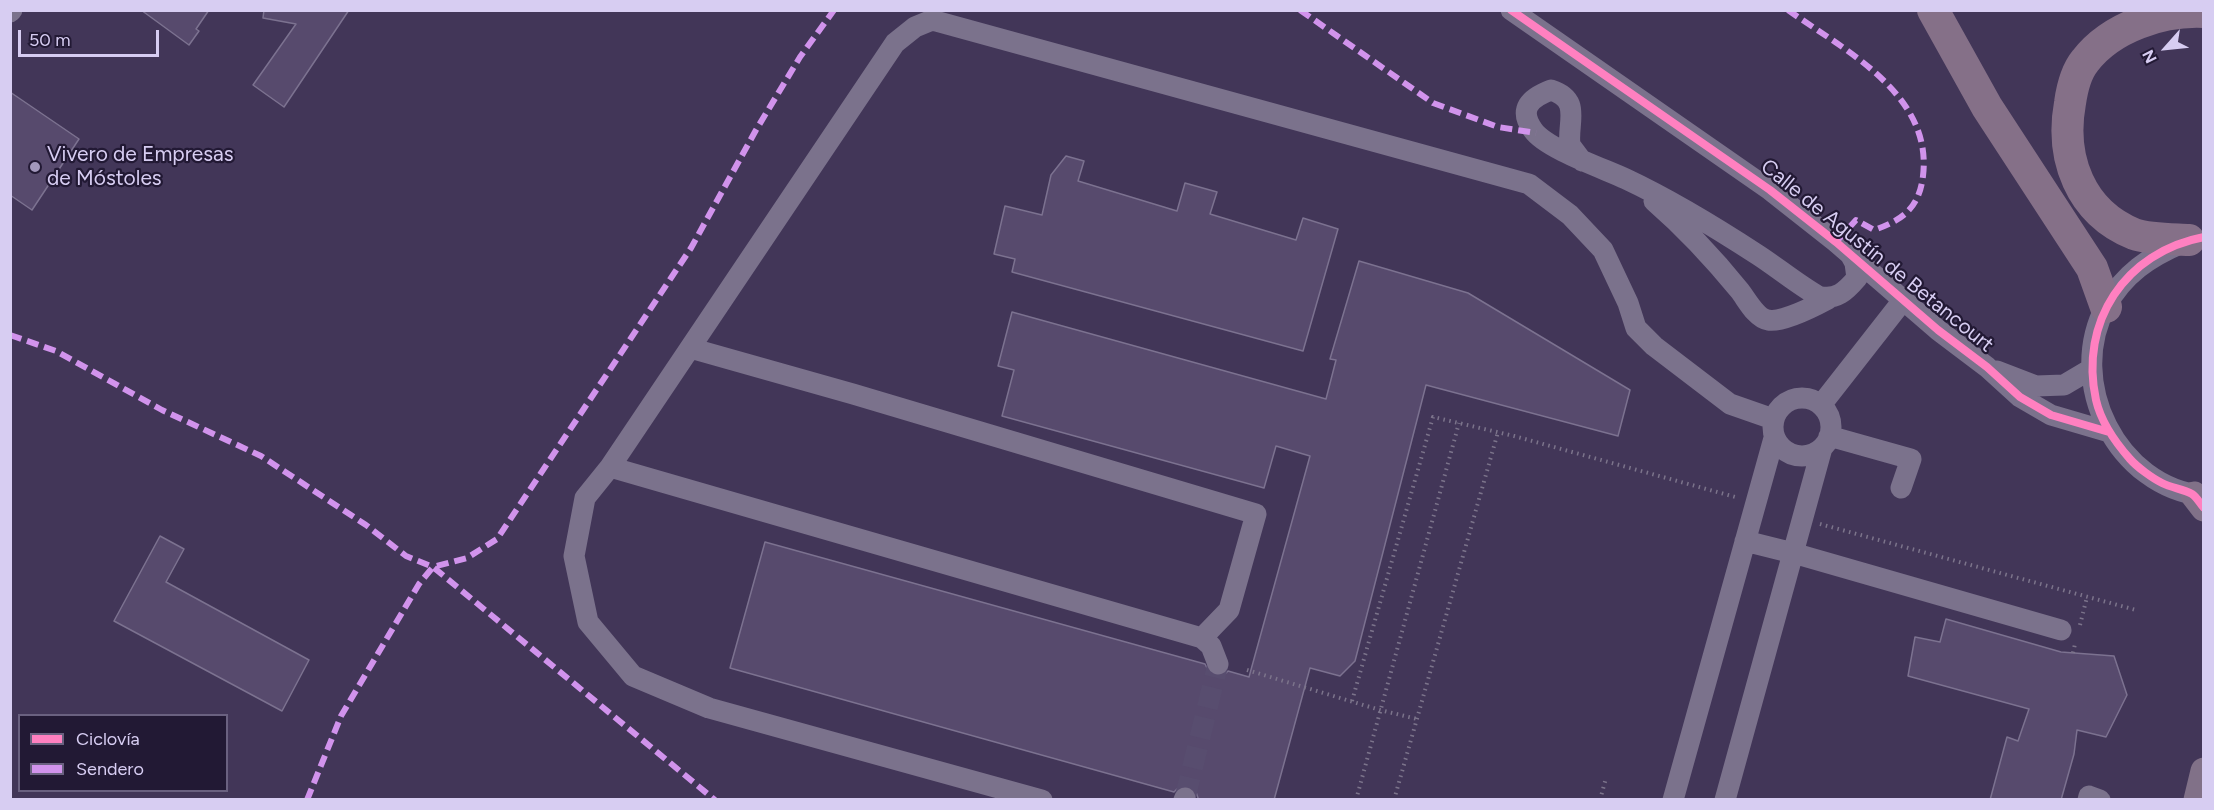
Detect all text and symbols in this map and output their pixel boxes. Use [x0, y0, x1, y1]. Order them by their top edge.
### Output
scale bar [21, 18, 162, 56]
north arrow [2136, 18, 2196, 78]
text: 50 m [29, 29, 71, 51]
text: N [2138, 47, 2161, 66]
place label: Vivero de Empresas de Móstoles [47, 142, 234, 192]
street label: Calle de Agustín de Betancourt [1756, 154, 1998, 358]
marker: Vivero de Empresas de Móstoles [28, 160, 42, 174]
legend [18, 714, 228, 792]
text: Ciclovía [76, 728, 140, 750]
text: Sendero [76, 758, 144, 780]

